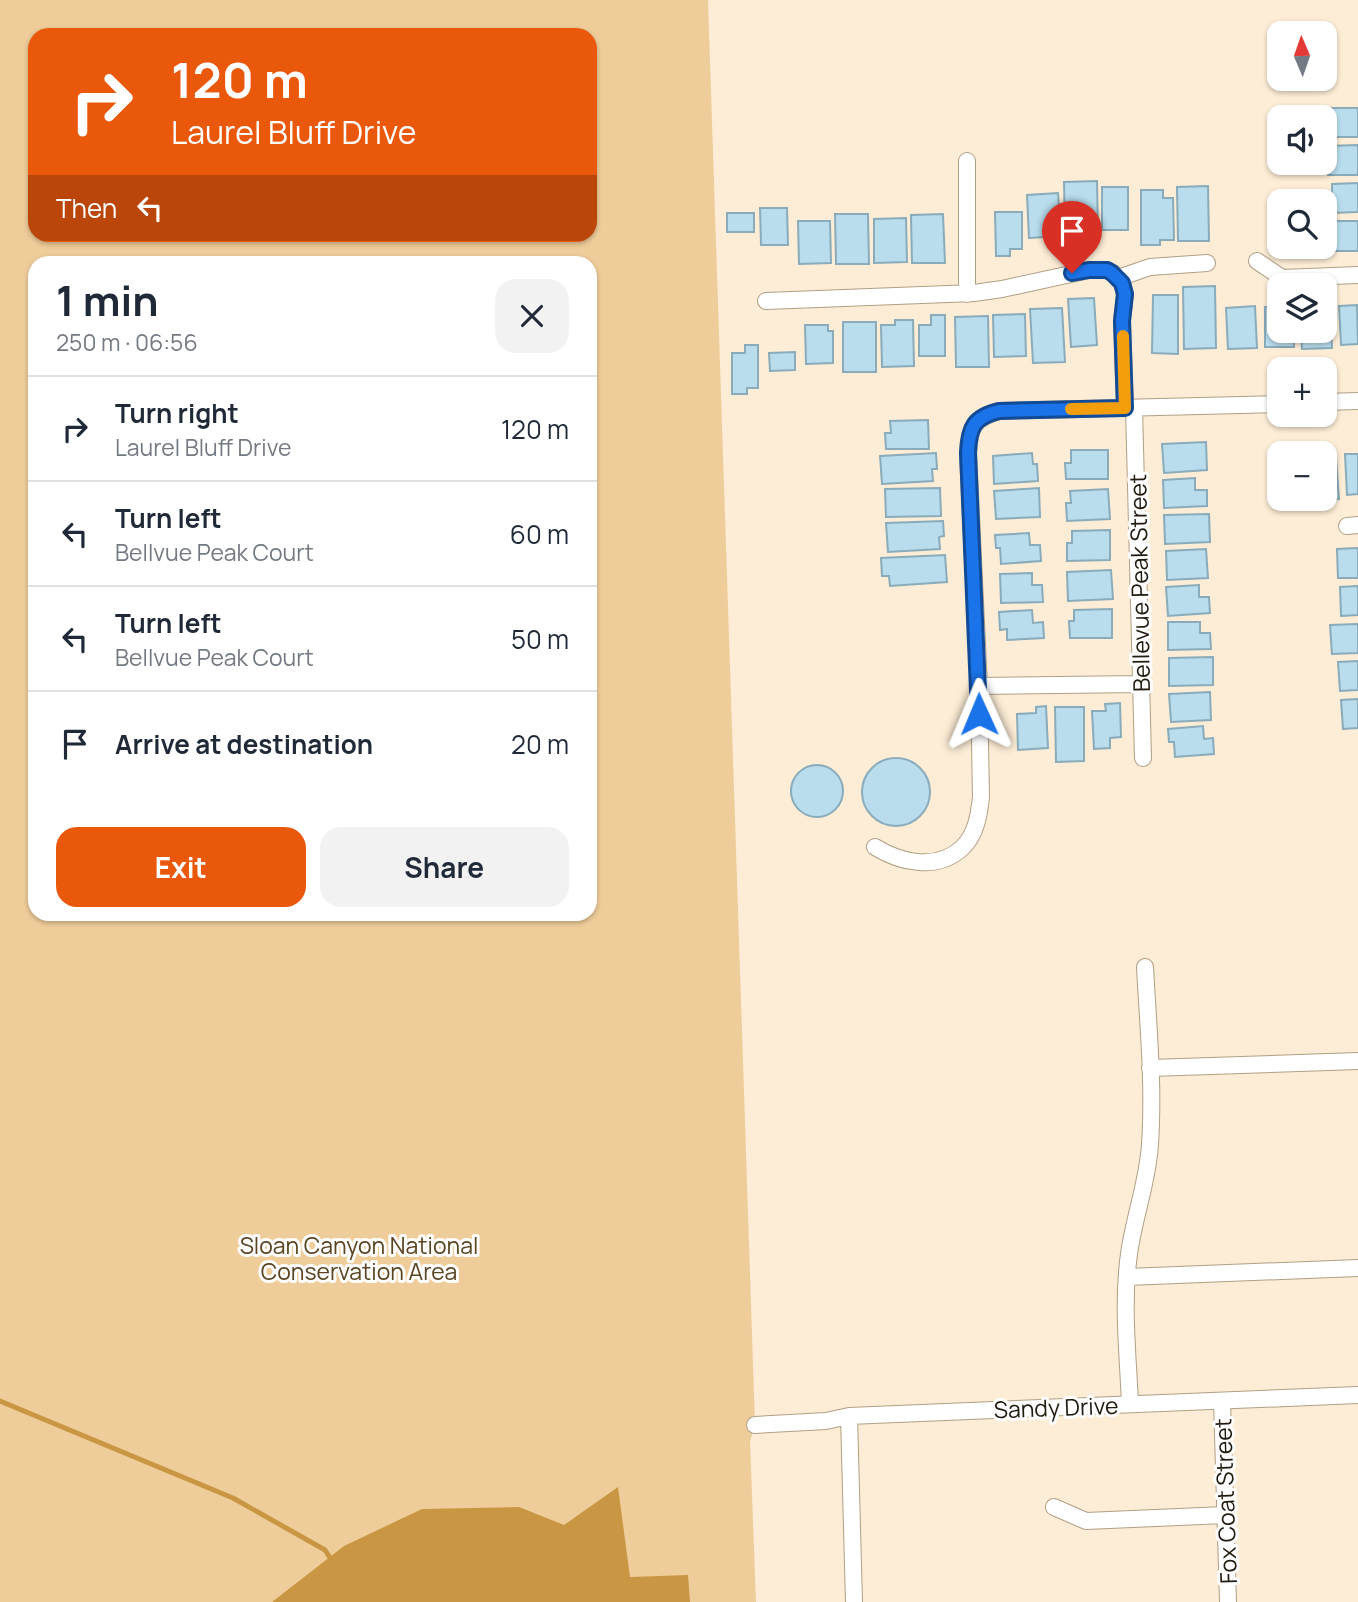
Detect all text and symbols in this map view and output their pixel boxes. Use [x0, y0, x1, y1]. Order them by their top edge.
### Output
north arrow [1267, 21, 1337, 91]
map controls [1267, 21, 1337, 511]
text: 120 m [171, 46, 308, 113]
icon: right [56, 56, 147, 147]
button: sound [1267, 105, 1337, 175]
text: Laurel Bluff Drive [171, 110, 416, 154]
icon: left [131, 189, 169, 227]
button: search [1267, 189, 1337, 259]
text: Then [56, 190, 117, 226]
pin [1042, 201, 1102, 273]
icon: arrive [1053, 212, 1091, 250]
text: 1 min [56, 271, 159, 329]
button: layers [1267, 273, 1337, 343]
button: close [495, 279, 569, 353]
text: 250 m · 06:56 [56, 326, 198, 358]
button: + [1267, 357, 1337, 427]
text: Turn right [115, 395, 239, 431]
icon: right [56, 410, 94, 448]
text: 120 m [501, 411, 569, 447]
text: Laurel Bluff Drive [115, 431, 291, 463]
button: − [1267, 441, 1337, 511]
street label: Bellevue Peak Street [1121, 474, 1157, 692]
text: Turn left [115, 500, 222, 536]
icon: left [56, 515, 94, 553]
text: 60 m [510, 516, 569, 552]
text: Bellvue Peak Court [115, 536, 314, 568]
text: Turn left [115, 605, 222, 641]
icon: left [56, 620, 94, 658]
text: 50 m [511, 621, 569, 657]
text: Bellvue Peak Court [115, 641, 314, 673]
position arrow [942, 677, 1016, 751]
icon: arrive [56, 725, 94, 763]
text: Arrive at destination [115, 726, 373, 762]
text: 20 m [511, 726, 569, 762]
button: Exit [56, 827, 306, 907]
button: Share [320, 827, 569, 907]
park label: Sloan Canyon National Conservation Area [240, 1229, 478, 1287]
street label: Sandy Drive [993, 1389, 1119, 1425]
street label: Fox Coat Street [1206, 1418, 1244, 1584]

